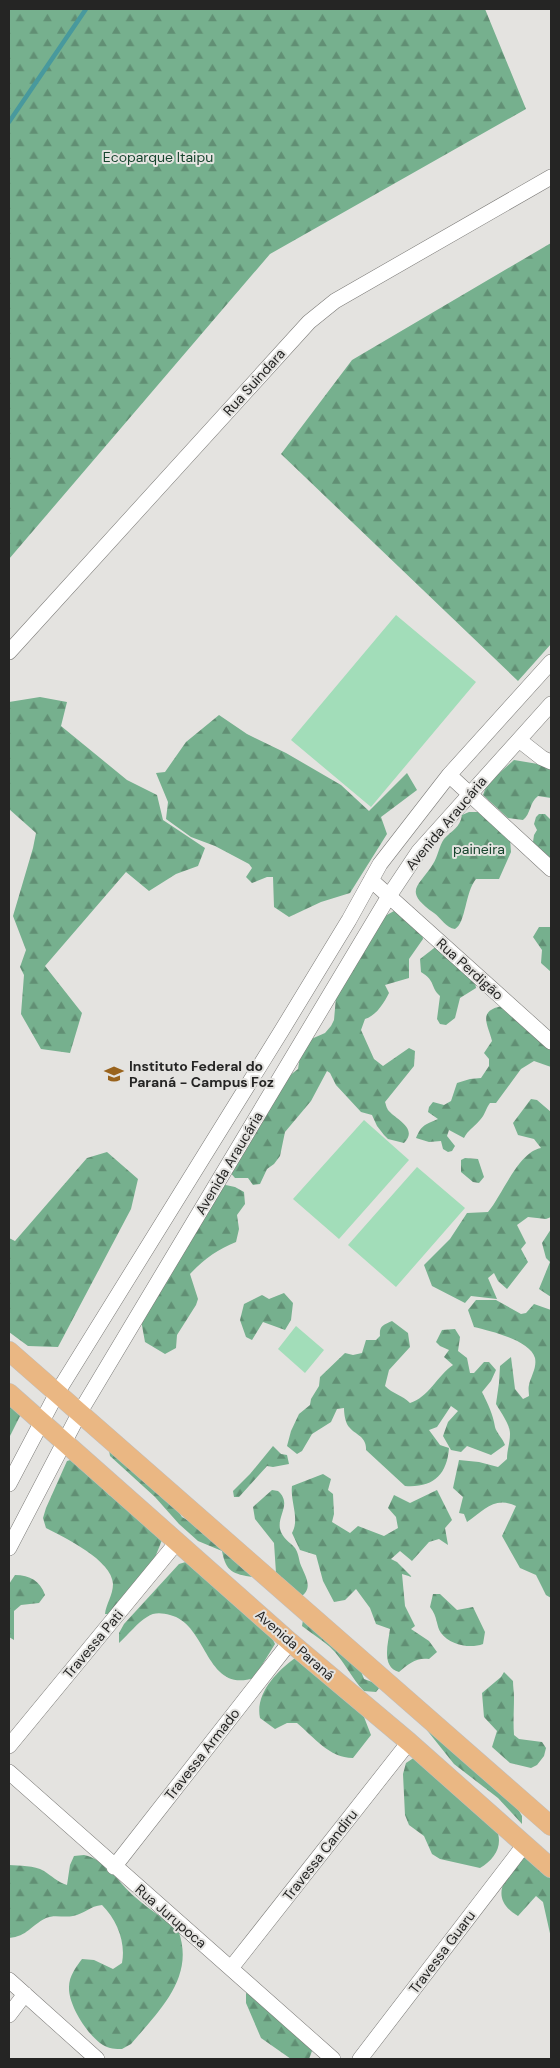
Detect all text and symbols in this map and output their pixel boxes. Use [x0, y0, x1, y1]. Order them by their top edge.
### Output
park label: Ecoparque Itaipu [103, 148, 213, 166]
street label: Rua Suindara [219, 345, 289, 419]
street label: Avenida Araucária [402, 772, 490, 874]
park label: paineira [453, 840, 505, 858]
street label: Rua Perdigão [433, 934, 507, 1004]
place label: Instituto Federal do Paraná - Campus Foz [129, 1057, 274, 1091]
school or university icon: Instituto Federal do Paraná - Campus Foz [103, 1063, 125, 1085]
street label: Avenida Araucária [191, 1108, 267, 1218]
street label: Travessa Pati [59, 1606, 127, 1682]
street label: Avenida Paraná [252, 1606, 338, 1684]
street label: Travessa Armado [161, 1704, 243, 1804]
street label: Travessa Candiru [279, 1806, 361, 1904]
street label: Rua Jurupoca [132, 1880, 210, 1952]
street label: Travessa Guaru [405, 1907, 479, 1997]

